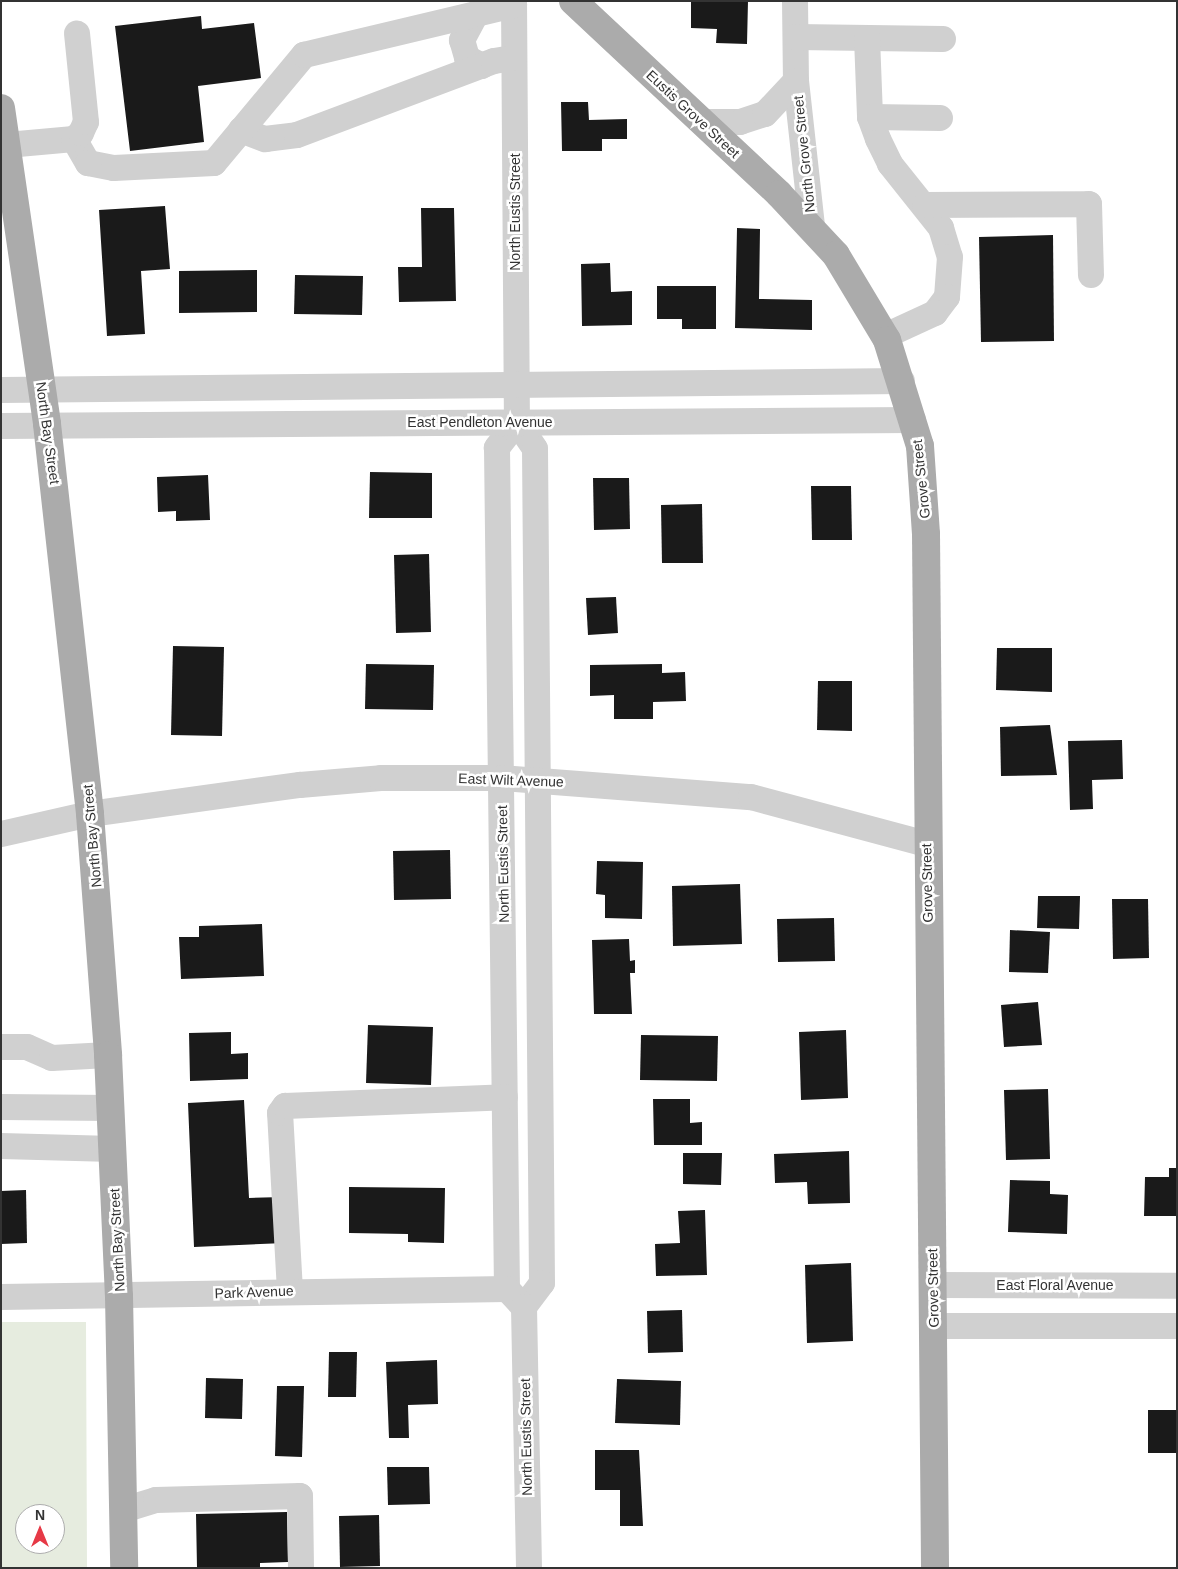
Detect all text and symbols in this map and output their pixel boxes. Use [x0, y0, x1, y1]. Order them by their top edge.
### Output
street label: Eustis Grove Street [643, 66, 743, 162]
street label: North Grove Street [790, 95, 818, 213]
street label: North Eustis Street [507, 153, 523, 271]
street label: North Bay Street [32, 381, 64, 485]
street label: East Pendleton Avenue [407, 414, 553, 430]
street label: Grove Street [908, 439, 934, 519]
street label: East Wilt Avenue [458, 770, 564, 790]
street label: North Bay Street [79, 784, 105, 888]
street label: North Eustis Street [494, 805, 512, 923]
street label: Grove Street [918, 843, 936, 923]
street label: North Bay Street [106, 1188, 128, 1292]
street label: Grove Street [924, 1248, 942, 1328]
street label: East Floral Avenue [996, 1277, 1114, 1293]
street label: Park Avenue [214, 1282, 294, 1302]
street label: North Eustis Street [517, 1378, 535, 1496]
north arrow [15, 1504, 65, 1554]
text: N [35, 1507, 45, 1523]

